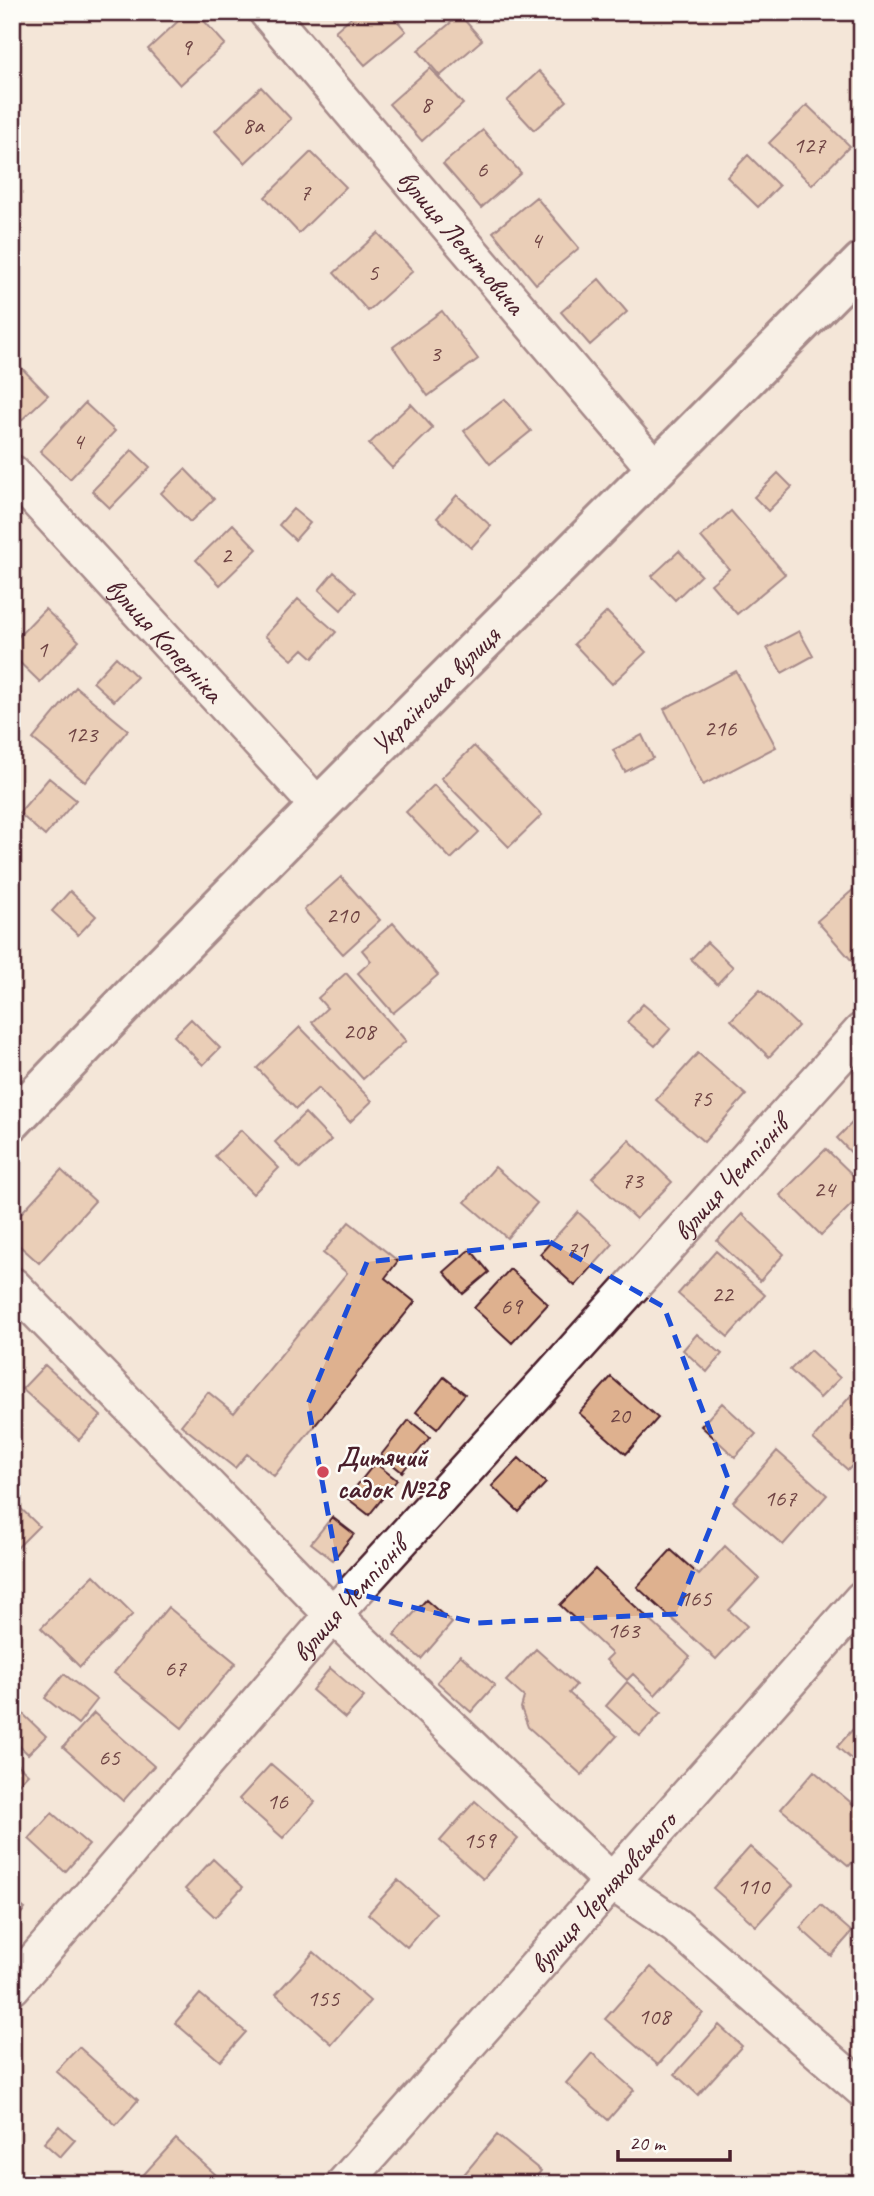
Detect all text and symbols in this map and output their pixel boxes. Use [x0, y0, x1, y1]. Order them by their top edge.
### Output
house number: 9 [181, 32, 194, 62]
house number: 8 [421, 89, 434, 119]
house number: 8а [242, 110, 265, 140]
house number: 127 [793, 130, 826, 160]
house number: 6 [477, 154, 489, 184]
street label: вулиця Леонтовича [390, 162, 534, 323]
house number: 7 [300, 177, 312, 207]
house number: 4 [531, 225, 544, 255]
house number: 5 [368, 257, 380, 287]
house number: 3 [430, 338, 443, 368]
house number: 4 [73, 426, 86, 456]
house number: 2 [221, 540, 234, 570]
street label: вулиця Коперніка [98, 570, 232, 711]
street label: Українська вулиця [363, 618, 508, 762]
house number: 1 [37, 634, 49, 664]
house number: 216 [704, 713, 737, 743]
house number: 123 [65, 719, 99, 749]
house number: 210 [326, 900, 360, 930]
house number: 208 [343, 1016, 377, 1046]
house number: 75 [690, 1083, 713, 1113]
street label: вулиця Чемпіонів [665, 1103, 800, 1248]
house number: 73 [621, 1165, 645, 1195]
house number: 24 [813, 1174, 837, 1204]
house number: 71 [566, 1234, 589, 1264]
house number: 22 [711, 1279, 735, 1309]
house number: 69 [500, 1291, 524, 1321]
house number: 20 [608, 1400, 632, 1430]
place label: Дитячий садок №28 [337, 1439, 451, 1506]
marker: Дитячий садок №28 [315, 1464, 331, 1480]
house number: 167 [764, 1483, 797, 1513]
street label: вулиця Чемпіонів [284, 1524, 419, 1669]
house number: 165 [679, 1583, 712, 1613]
house number: 163 [607, 1615, 641, 1645]
house number: 67 [164, 1653, 187, 1683]
house number: 65 [98, 1742, 121, 1772]
house number: 16 [266, 1786, 289, 1816]
street label: вулиця Черняховського [522, 1802, 686, 1981]
house number: 159 [463, 1825, 497, 1855]
house number: 110 [737, 1871, 771, 1901]
house number: 155 [307, 1983, 340, 2013]
house number: 108 [638, 2001, 672, 2031]
scale bar [618, 2119, 730, 2163]
text: 20 m [629, 2130, 667, 2156]

